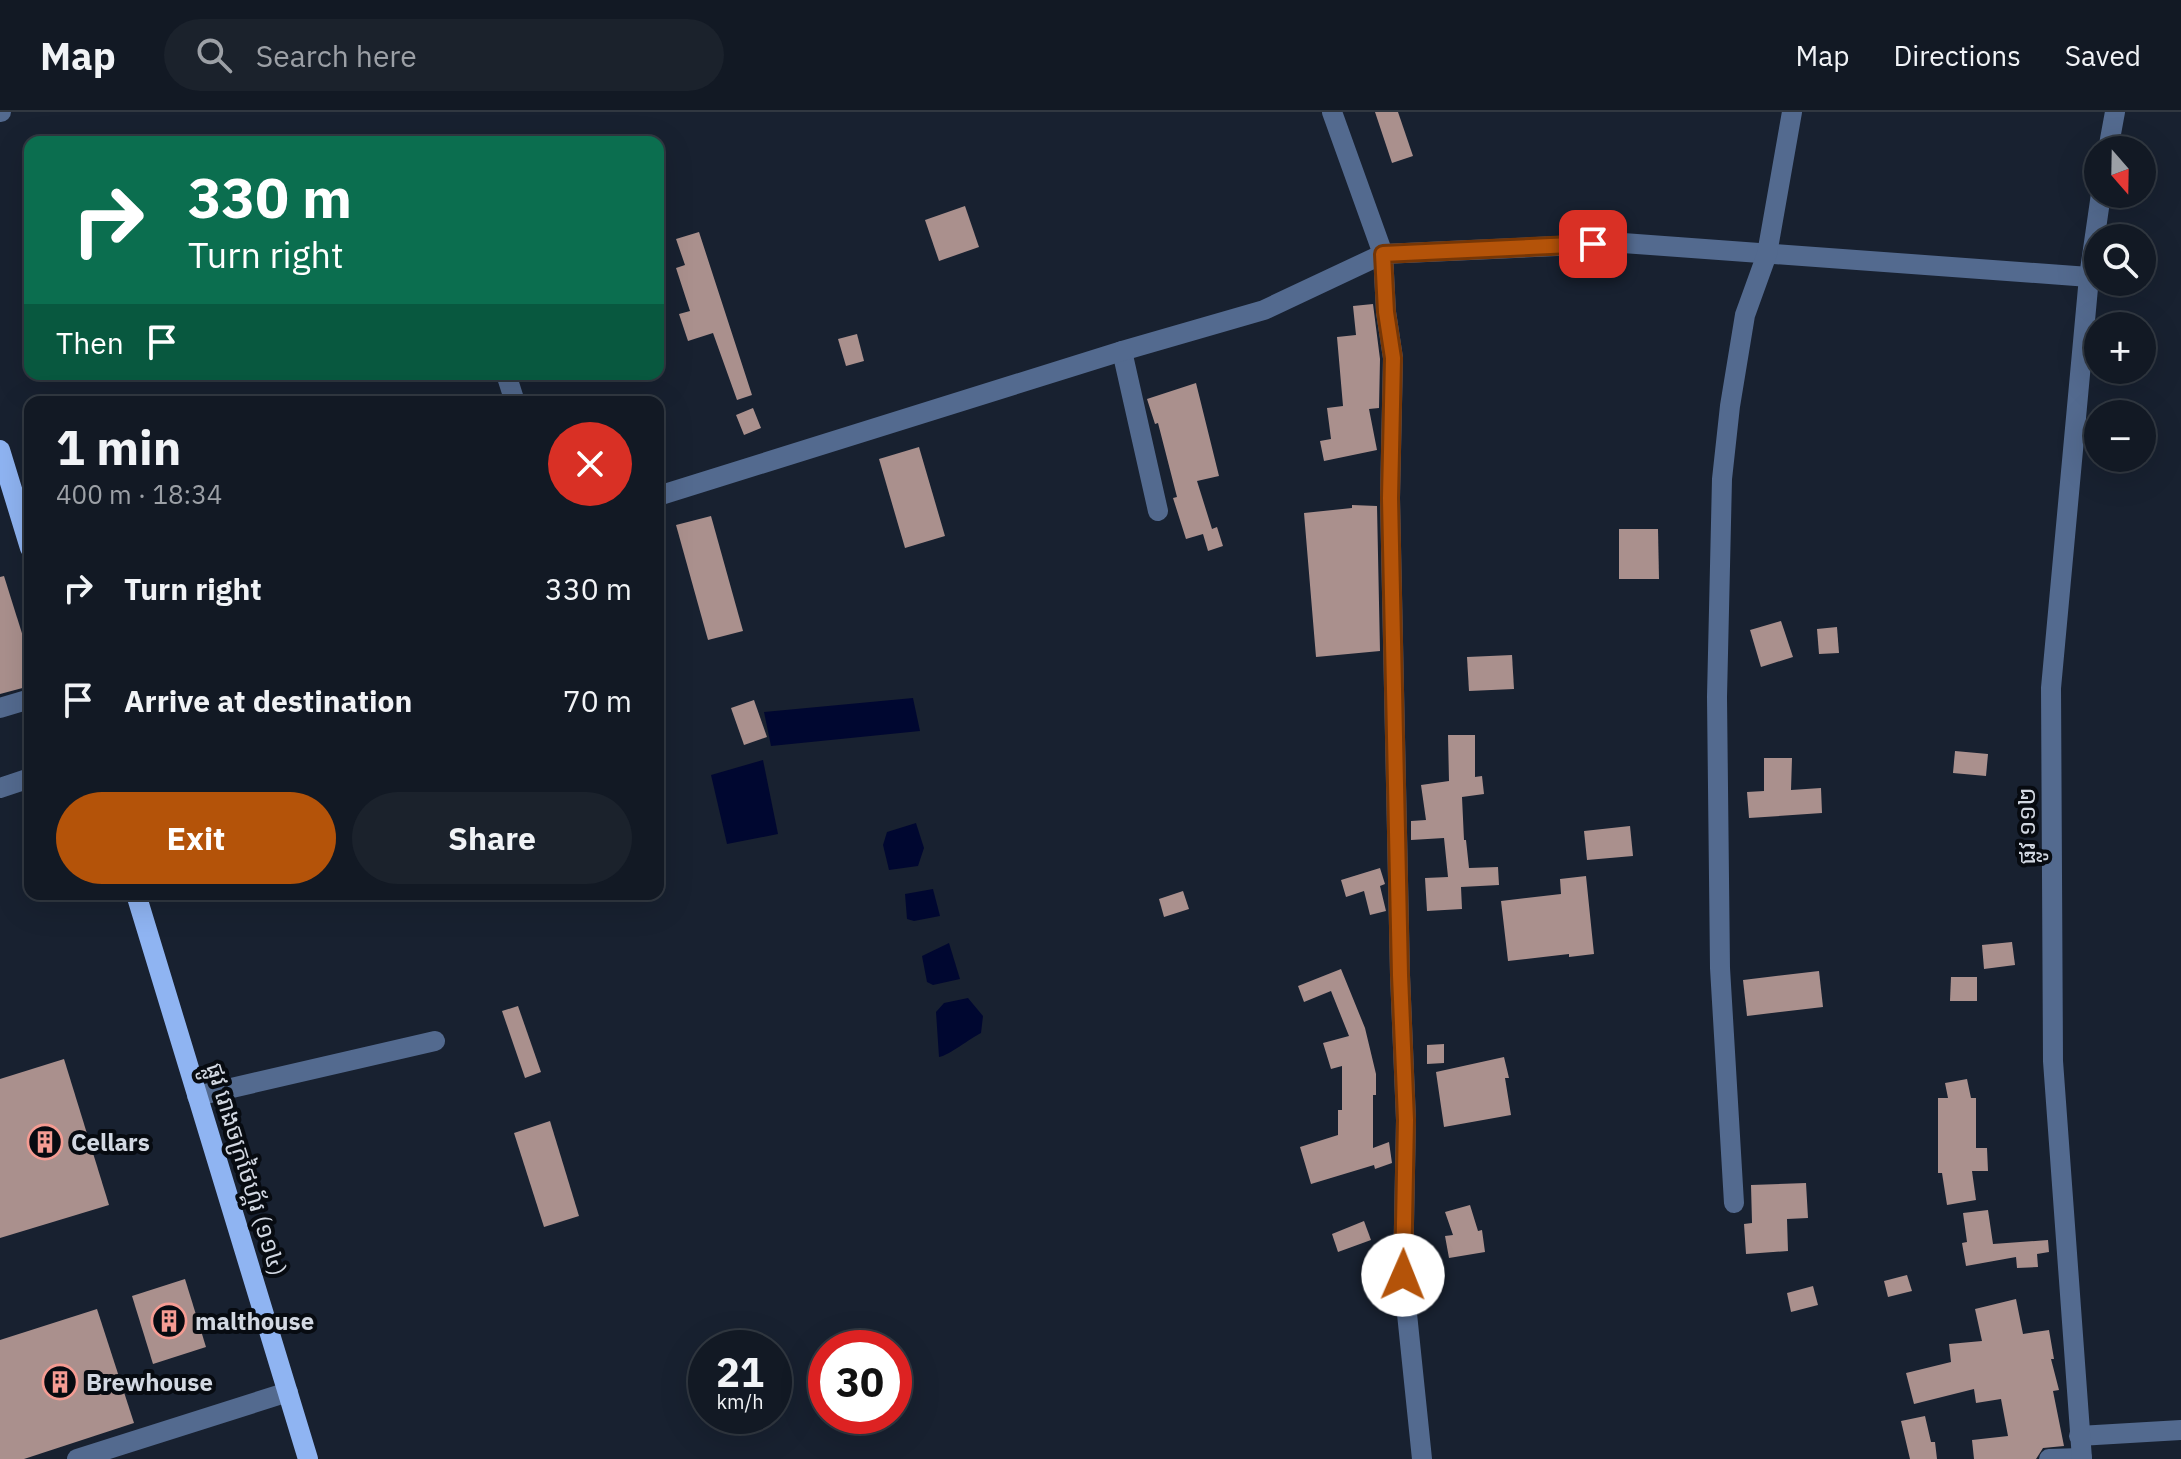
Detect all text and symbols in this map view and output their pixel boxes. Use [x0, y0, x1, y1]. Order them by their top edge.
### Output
search box [164, 19, 724, 91]
text: Map [40, 31, 116, 80]
icon: search [192, 33, 236, 77]
text: Search here [256, 36, 417, 75]
text: Map [1795, 37, 1849, 74]
text: Directions [1893, 37, 2021, 74]
text: Saved [2065, 37, 2141, 74]
north arrow [2084, 136, 2156, 208]
map controls [2084, 136, 2156, 472]
text: 330 m [188, 161, 352, 233]
icon: right [56, 168, 160, 272]
pin [1559, 210, 1627, 278]
icon: arrive [1571, 222, 1615, 266]
button: search [2084, 224, 2156, 296]
text: Turn right [188, 231, 344, 278]
button: + [2084, 312, 2156, 384]
icon: arrive [140, 320, 184, 364]
text: Then [56, 323, 124, 362]
button: − [2084, 400, 2156, 472]
text: 1 min [56, 416, 181, 478]
button: close [548, 422, 632, 506]
text: 400 m · 18:34 [56, 477, 222, 511]
icon: right [56, 566, 100, 610]
text: Turn right [124, 569, 262, 608]
text: 330 m [545, 569, 632, 608]
icon: arrive [56, 678, 100, 722]
text: Arrive at destination [124, 681, 412, 720]
text: 70 m [563, 681, 632, 720]
street label: ផ្លូវ ១១២ [2010, 787, 2049, 865]
button: Exit [56, 792, 336, 884]
button: Share [352, 792, 632, 884]
street label: ផ្លូវ រោងចក្រថៃហ្គ័រ (១១៤) [193, 1058, 295, 1282]
building icon: Cellars [26, 1123, 64, 1161]
place label: Cellars [71, 1126, 150, 1158]
position arrow [1361, 1233, 1445, 1317]
building icon: malthouse [150, 1302, 188, 1340]
place label: malthouse [195, 1305, 314, 1337]
speed limit sign: 30 [808, 1330, 912, 1434]
text: 21 [716, 1346, 764, 1398]
building icon: Brewhouse [41, 1363, 79, 1401]
place label: Brewhouse [86, 1366, 213, 1398]
text: km/h [716, 1388, 764, 1415]

